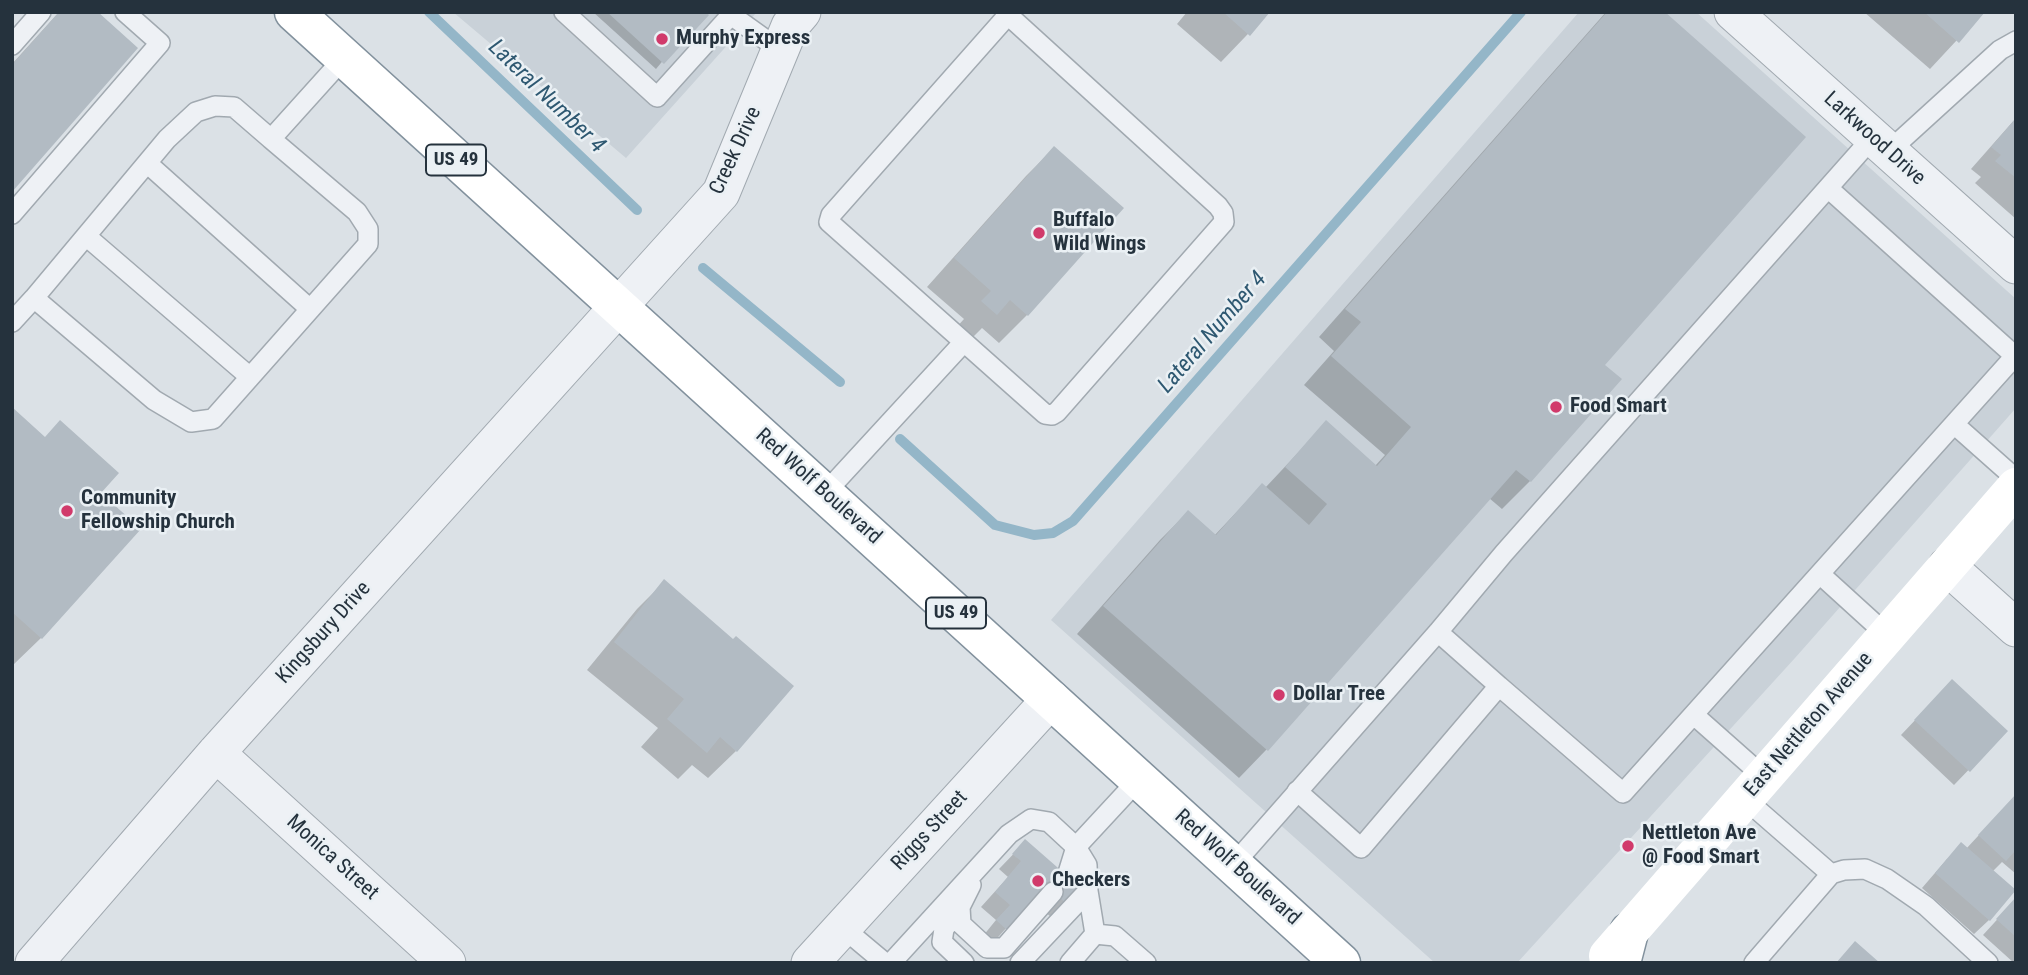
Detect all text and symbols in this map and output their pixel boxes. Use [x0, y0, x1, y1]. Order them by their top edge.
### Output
place label: Murphy Express [676, 26, 810, 52]
marker: Murphy Express [654, 31, 670, 47]
water label: Lateral Number 4 [482, 34, 610, 160]
street label: Larkwood Drive [1818, 87, 1930, 191]
street label: Creek Drive [705, 103, 767, 199]
road number: US 49 [426, 144, 486, 176]
place label: Buffalo Wild Wings [1053, 208, 1146, 258]
marker: Buffalo Wild Wings [1031, 225, 1047, 241]
water label: Lateral Number 4 [1153, 267, 1273, 399]
place label: Food Smart [1570, 394, 1667, 420]
marker: Food Smart [1548, 399, 1564, 415]
street label: Red Wolf Boulevard [750, 424, 886, 550]
place label: Community Fellowship Church [81, 486, 235, 536]
marker: Community Fellowship Church [59, 503, 75, 519]
street label: Kingsbury Drive [271, 577, 377, 689]
road number: US 49 [926, 598, 986, 628]
street label: East Nettleton Avenue [1739, 648, 1879, 802]
place label: Dollar Tree [1293, 682, 1385, 708]
marker: Dollar Tree [1271, 687, 1287, 703]
street label: Riggs Street [887, 786, 973, 876]
street label: Red Wolf Boulevard [1169, 805, 1305, 931]
street label: Monica Street [281, 810, 383, 906]
place label: Nettleton Ave @ Food Smart [1642, 821, 1760, 871]
marker: Nettleton Ave @ Food Smart [1620, 838, 1636, 854]
place label: Checkers [1052, 868, 1130, 894]
marker: Checkers [1030, 873, 1046, 889]

